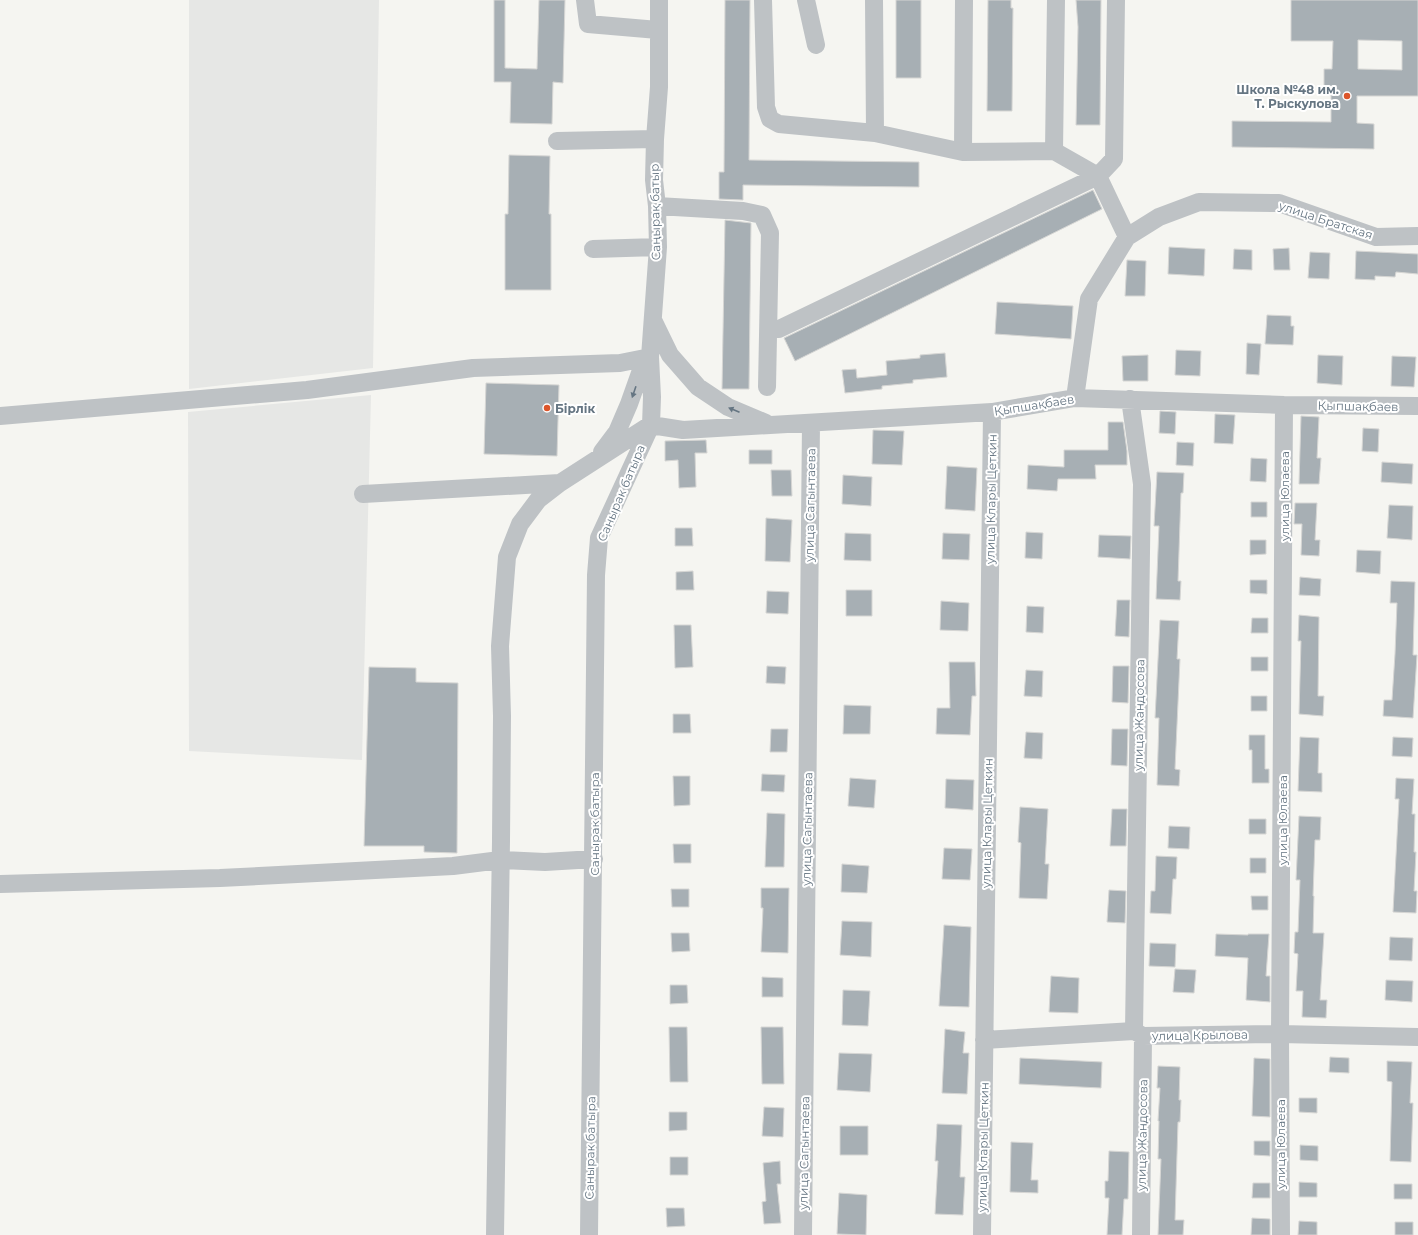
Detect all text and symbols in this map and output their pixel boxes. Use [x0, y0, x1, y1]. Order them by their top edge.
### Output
place label: Школа №48 им. Т. Рыскулова [1236, 82, 1339, 111]
marker: Школа №48 им. Т. Рыскулова [1342, 91, 1352, 101]
street label: Саңырақ батыр [647, 164, 663, 260]
street label: улица Братская [1276, 197, 1375, 242]
one-way arrow [630, 386, 636, 398]
street label: Қыпшақбаев [993, 391, 1075, 419]
street label: Қыпшақбаев [1317, 398, 1399, 414]
place label: Бірлік [555, 401, 595, 416]
marker: Бірлік [542, 403, 552, 413]
one-way arrow [729, 407, 740, 413]
street label: улица Клары Цеткин [982, 434, 1000, 565]
street label: Санырак батыра [594, 442, 648, 544]
street label: улица Сагынтаева [801, 448, 818, 563]
street label: улица Юлаева [1277, 451, 1292, 542]
street label: улица Жандосова [1131, 659, 1147, 772]
street label: улица Клары Цеткин [978, 758, 996, 889]
street label: Санырак батыра [587, 772, 602, 876]
street label: улица Сагынтаева [798, 772, 815, 887]
street label: улица Юлаева [1275, 775, 1290, 866]
street label: улица Крылова [1151, 1027, 1248, 1043]
street label: улица Жандосова [1134, 1079, 1150, 1192]
street label: улица Клары Цеткин [974, 1082, 992, 1213]
street label: Санырак батыра [582, 1096, 598, 1200]
street label: улица Сагынтаева [795, 1096, 812, 1211]
street label: улица Юлаева [1273, 1099, 1288, 1190]

